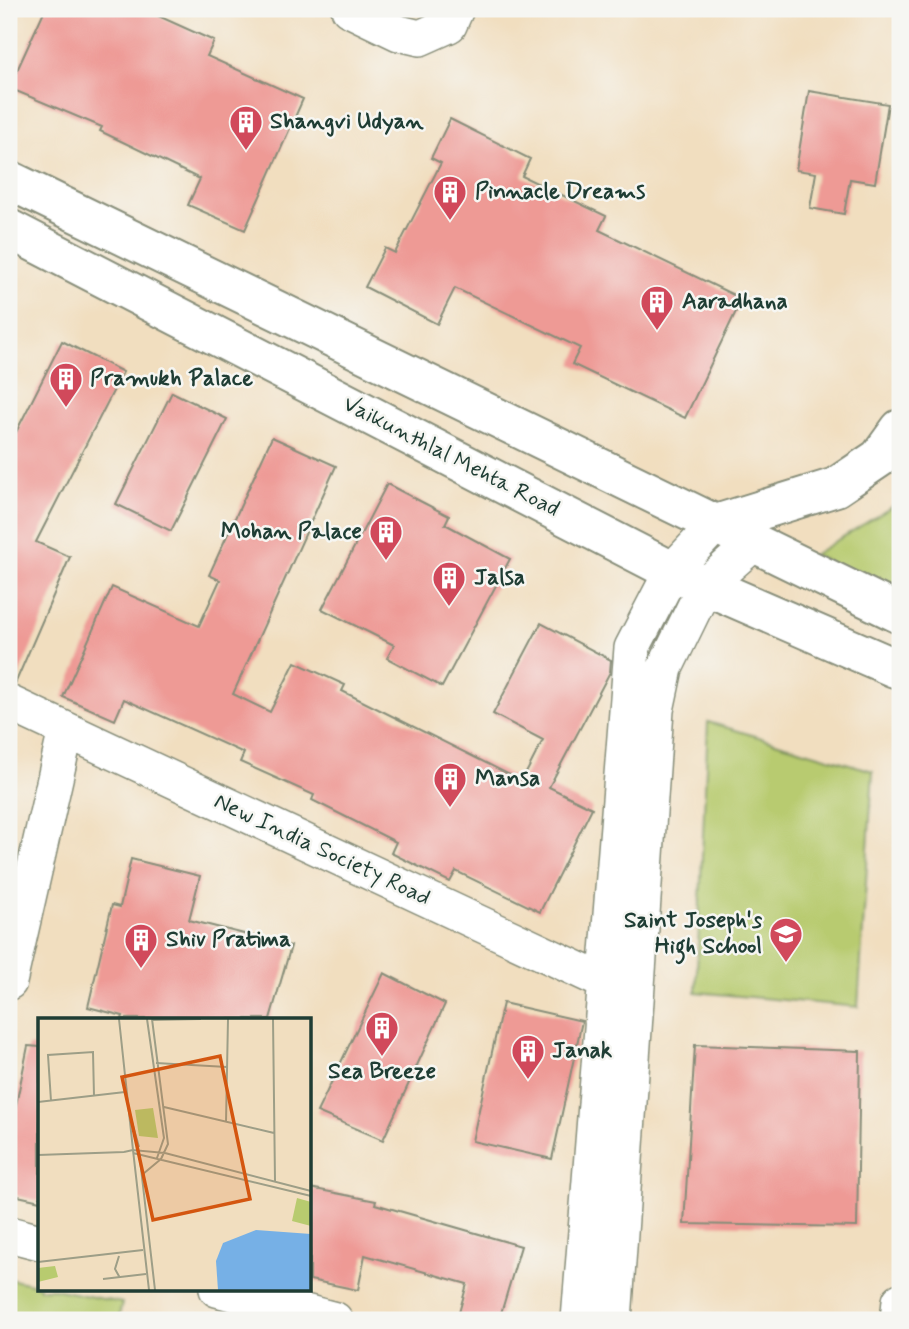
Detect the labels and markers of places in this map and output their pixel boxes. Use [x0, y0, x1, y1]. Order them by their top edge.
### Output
building icon: Shangvi Udyan [227, 103, 265, 152]
place label: Shangvi Udyan [270, 107, 424, 137]
building icon: Pinnacle Dreams [431, 173, 469, 222]
place label: Pinnacle Dreams [475, 177, 645, 207]
building icon: Aaradhana [638, 283, 676, 332]
place label: Aaradhana [682, 287, 788, 317]
building icon: Pramukh Palace [47, 360, 85, 409]
place label: Pramukh Palace [90, 364, 253, 394]
building icon: Mohan Palace [367, 513, 405, 562]
place label: Mohan Palace [221, 517, 362, 547]
building icon: Jalsa [430, 559, 468, 608]
place label: Jalsa [474, 563, 525, 593]
building icon: Mansa [431, 760, 469, 809]
place label: Mansa [475, 764, 540, 794]
place label: Saint Joseph's High School [624, 906, 763, 965]
school or university icon: Saint Joseph's High School [767, 915, 805, 964]
building icon: Shiv Pratima [122, 921, 160, 970]
place label: Shiv Pratima [166, 925, 291, 955]
building icon: Sea Breeze [363, 1009, 401, 1058]
building icon: Janak [509, 1032, 547, 1081]
place label: Janak [552, 1036, 613, 1066]
place label: Sea Breeze [328, 1057, 436, 1087]

